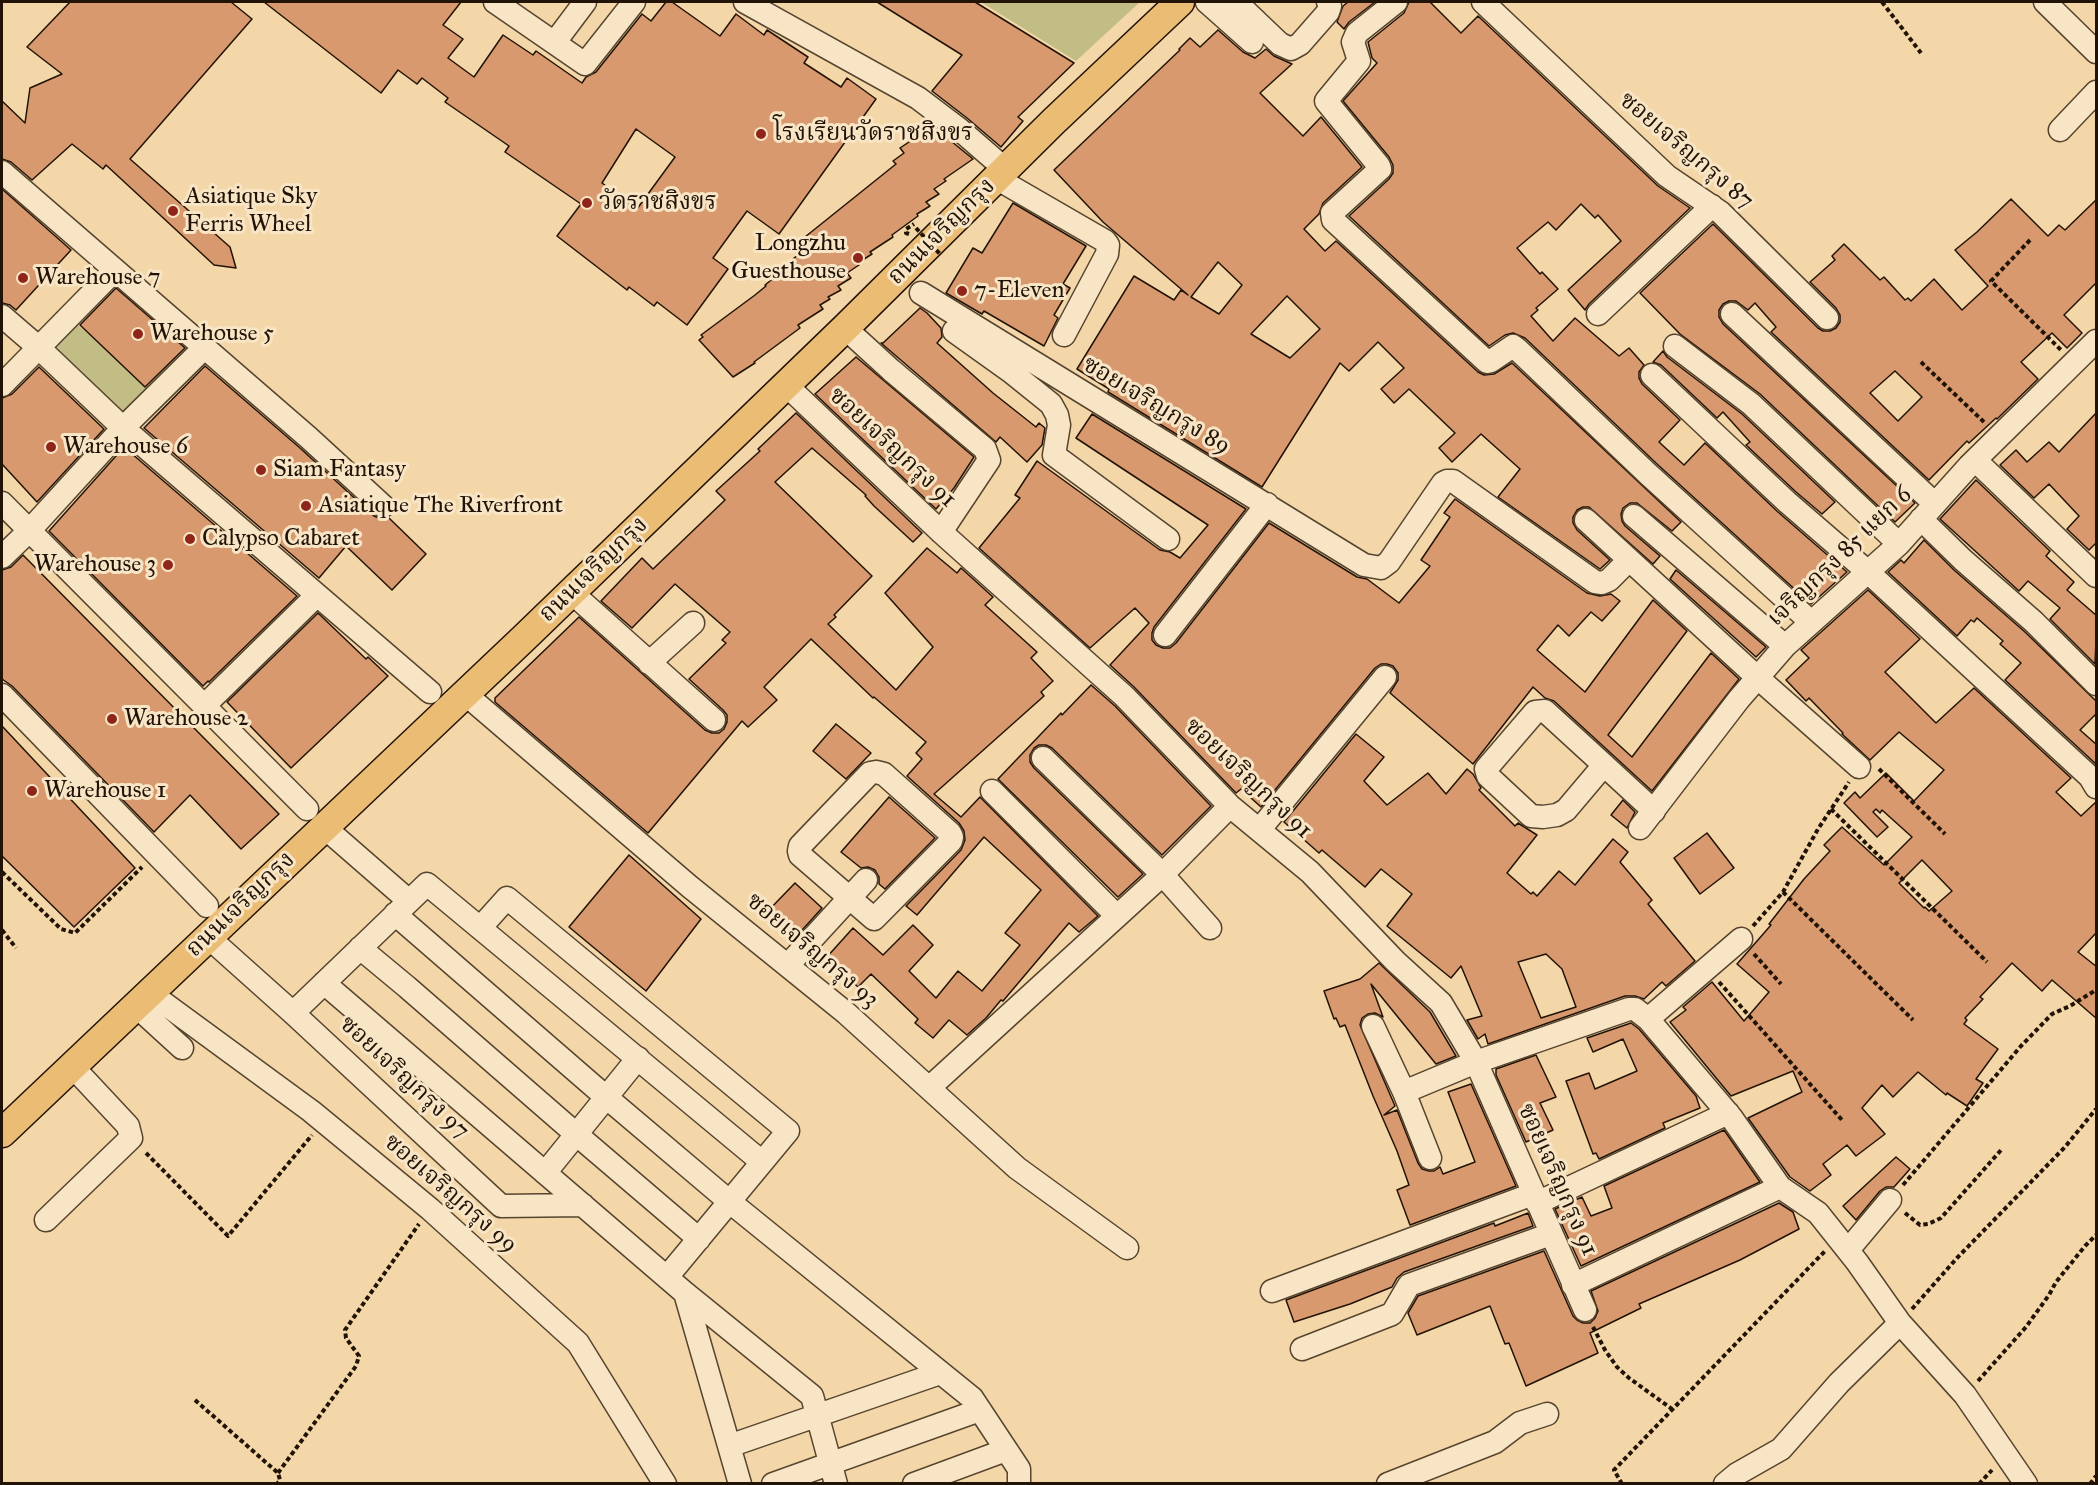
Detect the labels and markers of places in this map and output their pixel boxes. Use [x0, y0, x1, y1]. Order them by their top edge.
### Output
place label: โรงเรียนวัดราชสิงขร [773, 120, 973, 148]
marker: โรงเรียนวัดราชสิงขร [754, 127, 768, 141]
place label: Asiatique Sky Ferris Wheel [185, 183, 317, 239]
place label: วัดราชสิงขร [599, 189, 717, 217]
marker: วัดราชสิงขร [580, 196, 594, 210]
marker: Asiatique Sky Ferris Wheel [166, 204, 180, 218]
place label: Longzhu Guesthouse [731, 230, 846, 286]
marker: Longzhu Guesthouse [851, 251, 865, 265]
place label: Warehouse 7 [35, 264, 161, 292]
marker: Warehouse 7 [16, 271, 30, 285]
place label: 7-Eleven [974, 277, 1064, 305]
marker: 7-Eleven [955, 284, 969, 298]
place label: Warehouse 5 [150, 320, 274, 348]
marker: Warehouse 5 [131, 327, 145, 341]
place label: Warehouse 6 [63, 433, 188, 461]
marker: Warehouse 6 [44, 440, 58, 454]
place label: Siam Fantasy [273, 456, 406, 484]
marker: Siam Fantasy [254, 463, 268, 477]
place label: Asiatique The Riverfront [318, 492, 563, 520]
marker: Asiatique The Riverfront [299, 499, 313, 513]
place label: Calypso Cabaret [202, 525, 360, 553]
marker: Calypso Cabaret [183, 532, 197, 546]
place label: Warehouse 3 [34, 551, 156, 579]
marker: Warehouse 3 [161, 558, 175, 572]
place label: Warehouse 2 [124, 705, 249, 733]
marker: Warehouse 2 [105, 712, 119, 726]
place label: Warehouse 1 [44, 777, 166, 805]
marker: Warehouse 1 [25, 784, 39, 798]

